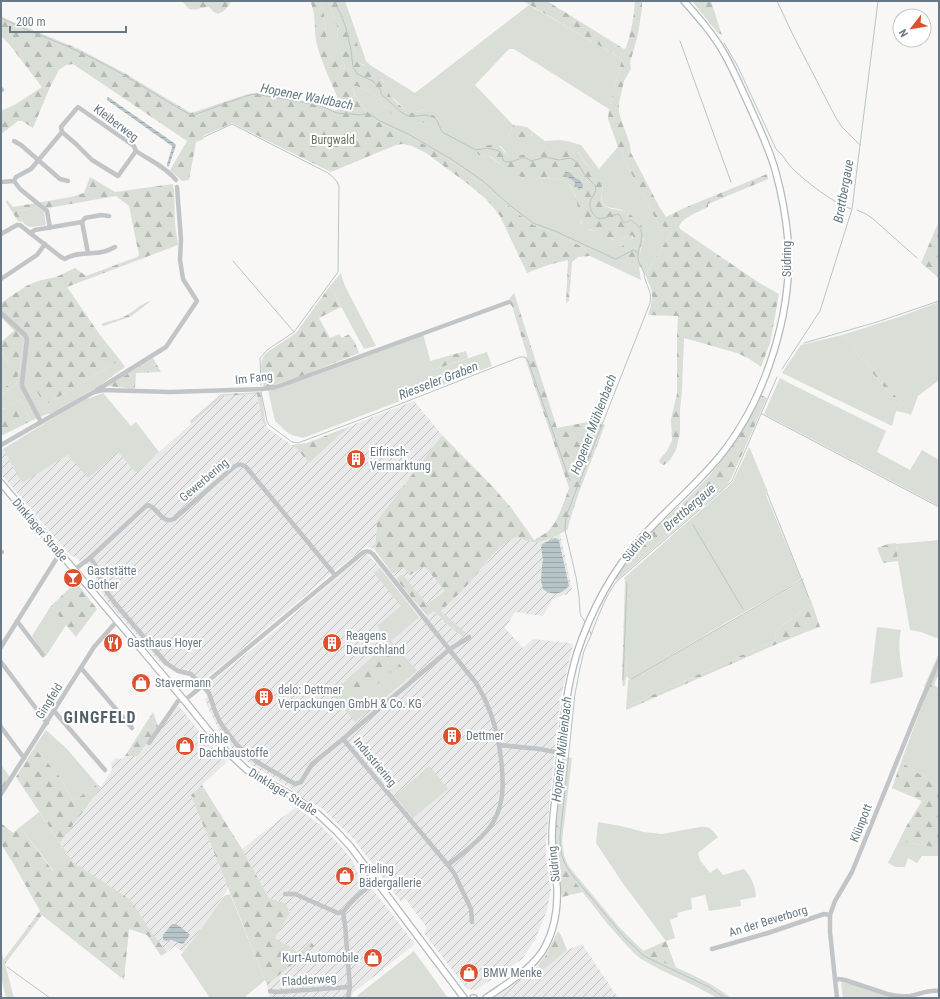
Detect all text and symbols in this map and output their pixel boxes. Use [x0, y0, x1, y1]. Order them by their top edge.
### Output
scale bar [10, 8, 126, 34]
north arrow [892, 8, 932, 48]
text: 200 m [16, 15, 46, 29]
text: N [896, 26, 911, 39]
water label: Hopener Waldbach [259, 80, 354, 113]
street label: Kleiberweg [91, 102, 141, 144]
park label: Burgwald [311, 133, 355, 147]
water label: Brettbergaue [831, 158, 856, 224]
street label: Südring [780, 241, 794, 277]
water label: Riesseler Graben [396, 358, 480, 402]
street label: Im Fang [234, 369, 274, 387]
water label: Hopener Mühlenbach [567, 372, 619, 476]
place label: Eifrisch- Vermarktung [370, 445, 431, 473]
building icon: Eifrisch- Vermarktung [345, 448, 367, 470]
street label: Gewerbering [177, 455, 231, 504]
water label: Brettbergaue [660, 481, 719, 534]
street label: Dinklager Straße [10, 496, 71, 565]
street label: Südring [619, 527, 653, 564]
place label: Gaststätte Gother [87, 564, 137, 592]
bar icon: Gaststätte Gother [62, 567, 84, 589]
place label: Reagens Deutschland [346, 629, 405, 657]
restaurant icon: Gasthaus Hoyer [102, 632, 124, 654]
building icon: Reagens Deutschland [321, 632, 343, 654]
place label: Gasthaus Hoyer [127, 636, 202, 650]
shop icon: Stavermann [130, 672, 152, 694]
place label: Stavermann [155, 676, 211, 690]
street label: Gingfeld [33, 680, 65, 721]
place label: delo: Dettmer Verpackungen GmbH & Co. KG [278, 683, 422, 711]
building icon: delo: Dettmer Verpackungen GmbH & Co. KG [253, 686, 275, 708]
water label: Hopener Mühlenbach [549, 696, 574, 802]
district label: GINGFELD [63, 708, 137, 727]
building icon: Dettmer [441, 725, 463, 747]
place label: Dettmer [466, 729, 504, 743]
place label: Fröhle Dachbaustoffe [199, 732, 269, 760]
shop icon: Fröhle Dachbaustoffe [174, 735, 196, 757]
street label: Industriering [350, 735, 400, 789]
street label: Dinklager Straße [246, 765, 320, 819]
street label: Klünpott [847, 801, 875, 844]
street label: Südring [545, 845, 563, 883]
place label: Frieling Bädergallerie [359, 862, 422, 890]
shop icon: Frieling Bädergallerie [334, 865, 356, 887]
street label: An der Beverborg [727, 902, 809, 940]
shop icon: Kurt-Automobile [362, 947, 384, 969]
place label: Kurt-Automobile [282, 951, 359, 965]
shop icon: BMW Menke [458, 962, 480, 984]
place label: BMW Menke [483, 966, 542, 980]
street label: Fladderweg [281, 971, 337, 989]

